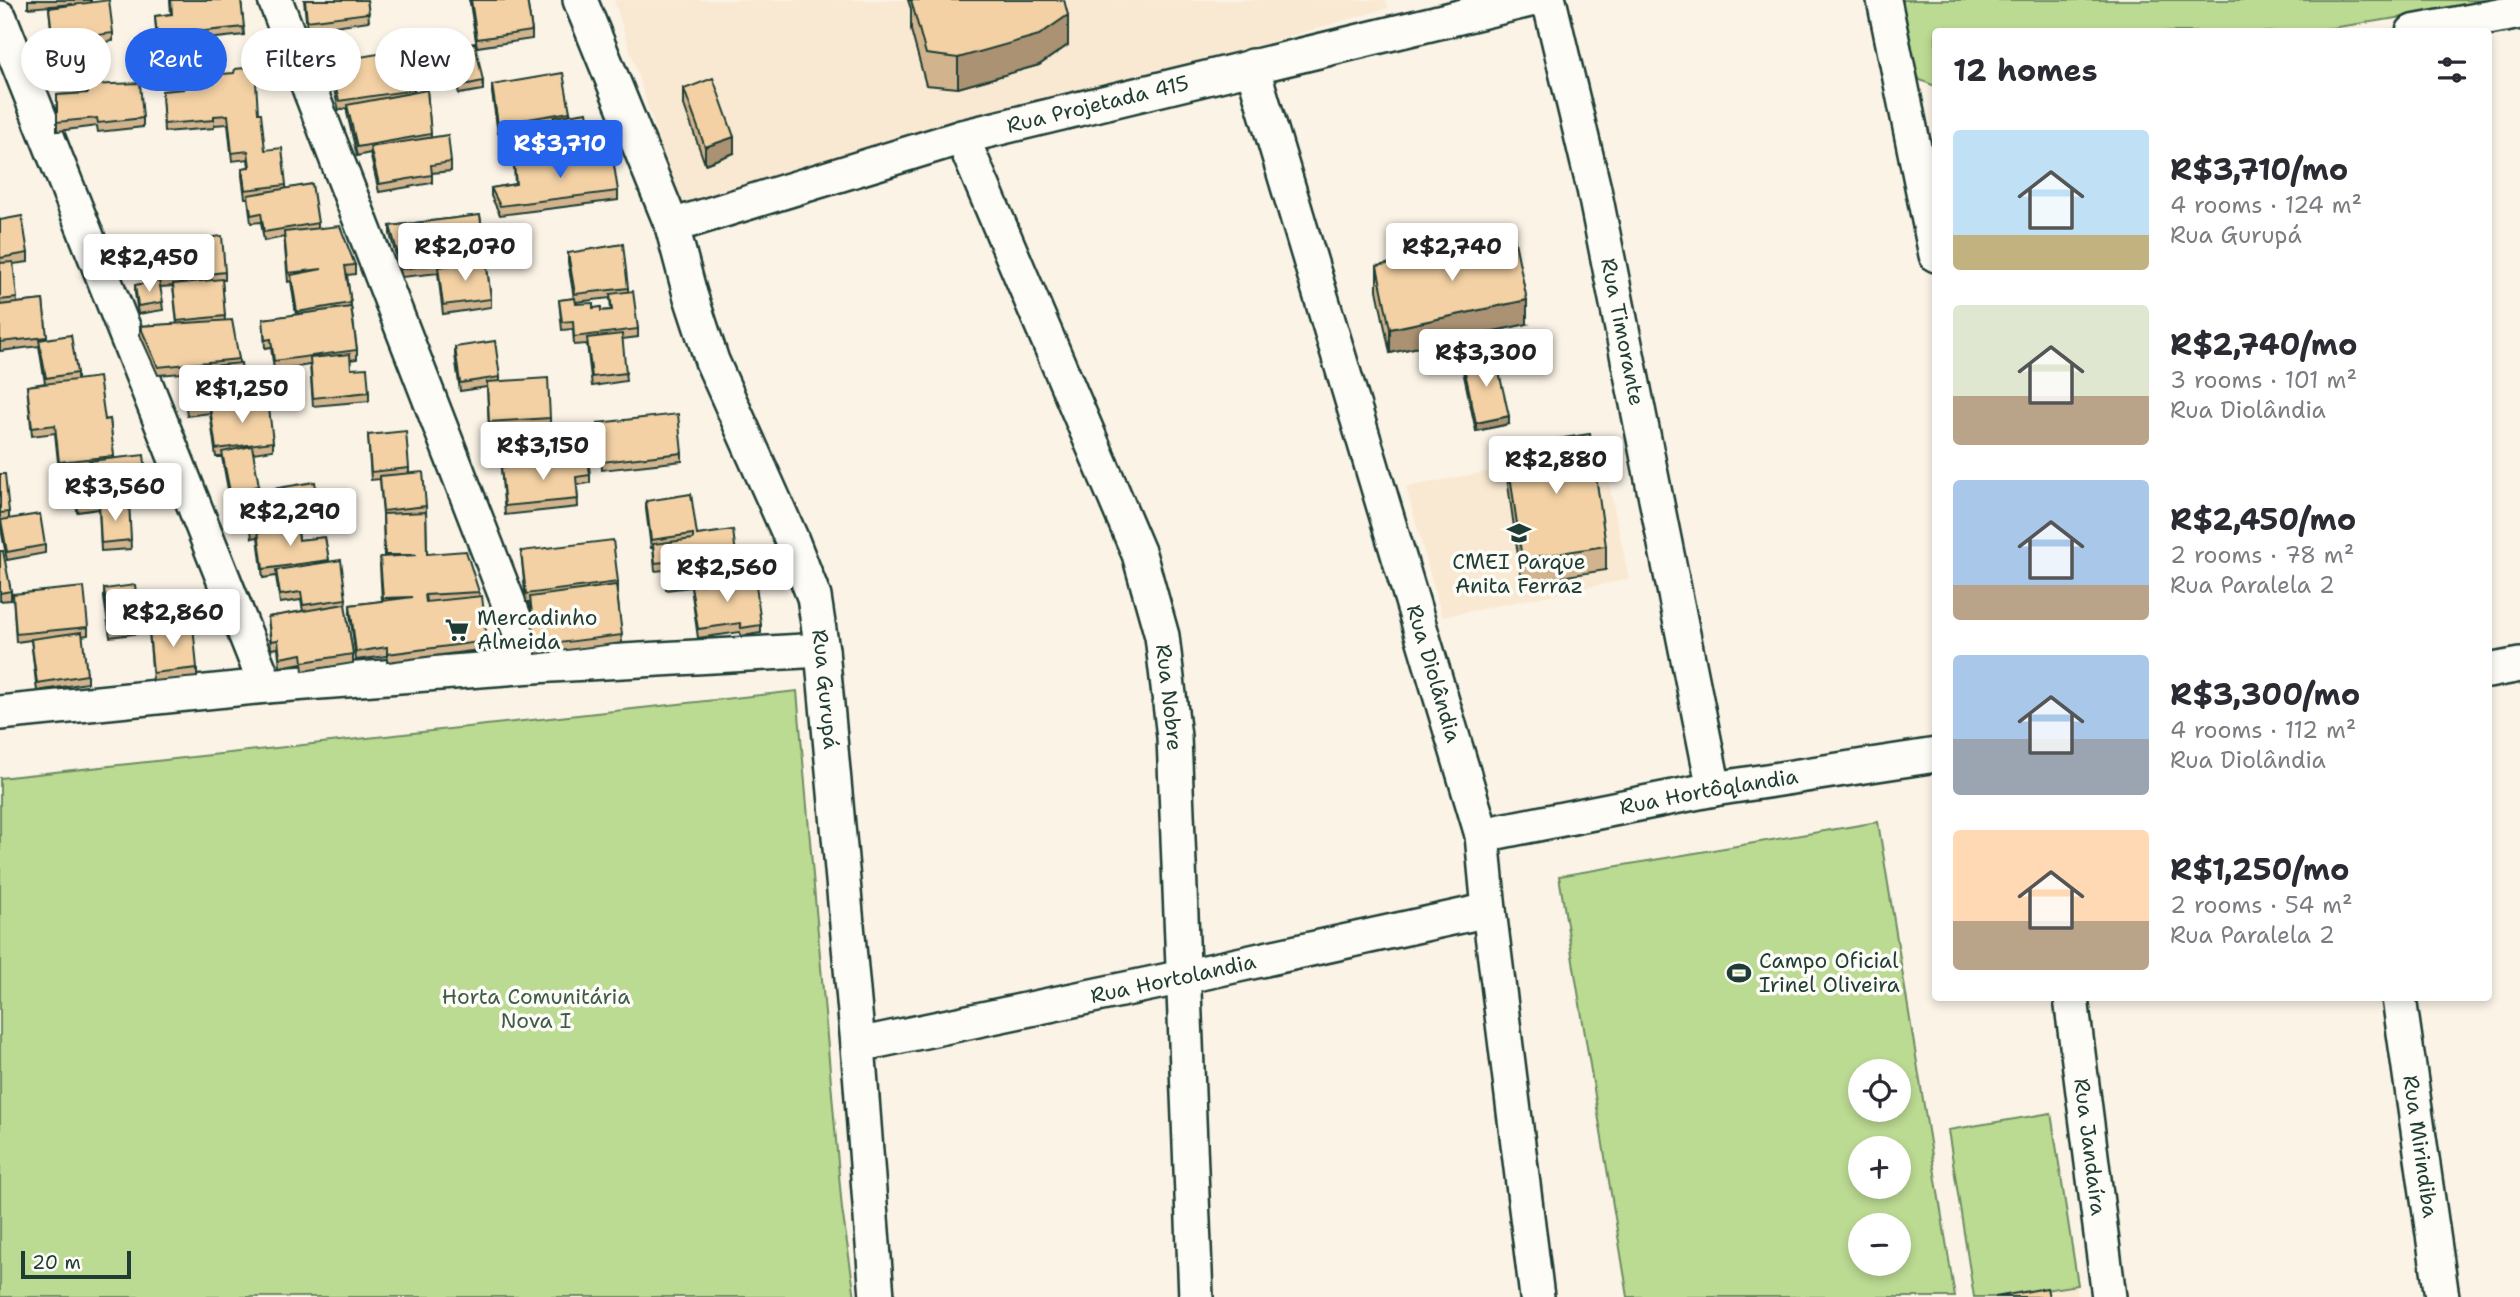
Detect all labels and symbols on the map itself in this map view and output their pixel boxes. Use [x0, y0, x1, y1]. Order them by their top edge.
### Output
street label: Rua Projetada 415 [1004, 69, 1192, 140]
pin: R$3,710 [495, 120, 625, 180]
pin: R$2,070 [400, 224, 530, 283]
pin: R$2,740 [1387, 224, 1517, 283]
pin: R$2,450 [84, 234, 214, 294]
street label: Rua Timorante [1594, 256, 1651, 408]
pin: R$3,300 [1421, 330, 1551, 389]
pin: R$1,250 [177, 366, 307, 425]
pin: R$3,150 [478, 422, 608, 482]
pin: R$2,880 [1491, 436, 1621, 496]
pin: R$3,560 [50, 463, 180, 523]
pin: R$2,290 [225, 489, 355, 548]
school or university icon: CMEI Parque Anita Ferraz [1505, 519, 1533, 547]
pin: R$2,560 [662, 544, 792, 604]
place label: CMEI Parque Anita Ferraz [1452, 548, 1586, 600]
pin: R$2,860 [108, 590, 238, 649]
street label: Rua Diolândia [1400, 601, 1467, 746]
place label: Mercadinho Almeida [477, 604, 597, 656]
supermarket icon: Mercadinho Almeida [443, 616, 471, 644]
street label: Rua Gurupá [805, 627, 845, 750]
street label: Rua Nobre [1149, 642, 1189, 751]
street label: Rua Hortôqlandia [1617, 762, 1800, 821]
street label: Rua Hortolandia [1088, 947, 1258, 1010]
place label: Campo Oficial Irinel Oliveira [1759, 947, 1900, 999]
sports icon: Campo Oficial Irinel Oliveira [1725, 959, 1753, 987]
park label: Horta Comunitária Nova I [442, 983, 630, 1035]
street label: Rua Mirindiba [2396, 1073, 2444, 1220]
street label: Rua Jandaíra [2067, 1077, 2112, 1217]
scale bar [21, 1248, 131, 1280]

